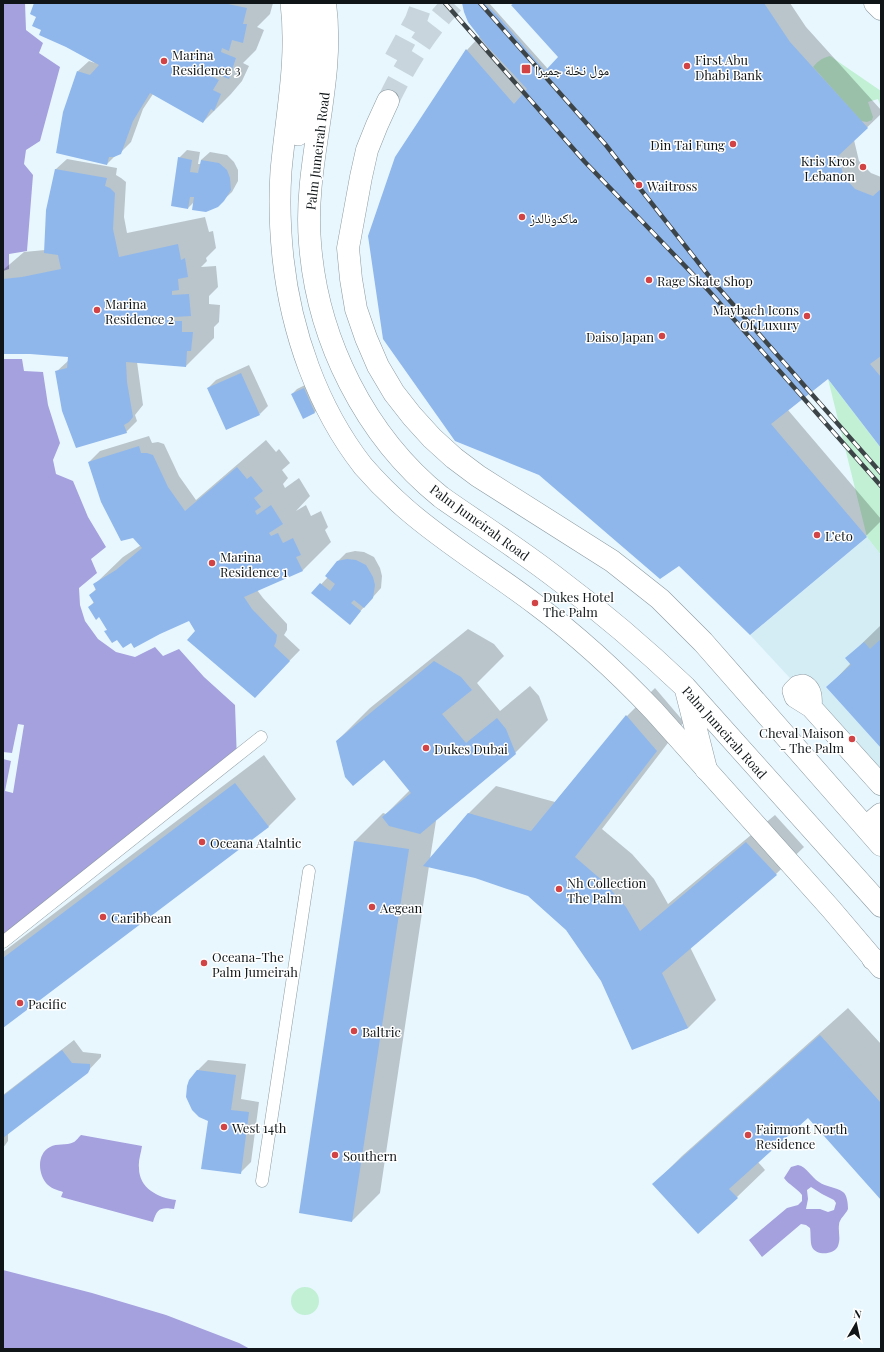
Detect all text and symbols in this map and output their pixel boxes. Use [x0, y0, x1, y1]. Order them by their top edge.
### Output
place label: Marina Residence 3 [172, 46, 241, 78]
place label: First Abu Dhabi Bank [695, 51, 763, 83]
marker: Marina Residence 3 [159, 56, 169, 66]
place label: مول نخلة جميرا [535, 61, 609, 79]
marker: First Abu Dhabi Bank [682, 61, 692, 71]
marker: مول نخلة جميرا [520, 63, 532, 75]
street label: Palm Jumeirah Road [301, 91, 333, 211]
place label: Din Tai Fung [650, 136, 725, 153]
marker: Din Tai Fung [728, 139, 738, 149]
place label: Kris Kros Lebanon [801, 152, 855, 184]
marker: Kris Kros Lebanon [858, 162, 868, 172]
place label: Waitross [646, 177, 697, 194]
marker: Waitross [634, 180, 644, 190]
place label: ماكدونالدز [529, 209, 578, 227]
marker: ماكدونالدز [517, 212, 527, 222]
place label: Rage Skate Shop [657, 272, 753, 289]
marker: Rage Skate Shop [644, 275, 654, 285]
place label: Marina Residence 2 [105, 295, 174, 327]
place label: Maybach Icons Of Luxury [713, 301, 799, 333]
marker: Marina Residence 2 [92, 305, 102, 315]
marker: Maybach Icons Of Luxury [802, 311, 812, 321]
place label: Daiso Japan [586, 328, 654, 345]
marker: Daiso Japan [657, 331, 667, 341]
street label: Palm Jumeirah Road [427, 480, 533, 564]
place label: L’eto [825, 527, 853, 544]
marker: L’eto [812, 530, 822, 540]
place label: Marina Residence 1 [220, 548, 288, 580]
marker: Marina Residence 1 [207, 558, 217, 568]
place label: Dukes Hotel The Palm [543, 588, 614, 620]
marker: Dukes Hotel The Palm [530, 598, 540, 608]
street label: Palm Jumeirah Road [679, 682, 771, 782]
place label: Cheval Maison - The Palm [759, 724, 844, 756]
marker: Cheval Maison - The Palm [847, 734, 857, 744]
place label: Dukes Dubai [434, 740, 508, 757]
marker: Dukes Dubai [421, 743, 431, 753]
place label: Oceana Atalntic [210, 834, 301, 851]
marker: Oceana Atalntic [197, 837, 207, 847]
place label: Nh Collection The Palm [567, 874, 647, 906]
marker: Nh Collection The Palm [554, 884, 564, 894]
place label: Aegean [379, 899, 423, 916]
marker: Aegean [367, 902, 377, 912]
place label: Caribbean [111, 909, 172, 926]
marker: Caribbean [98, 912, 108, 922]
place label: Oceana-The Palm Jumeirah [212, 948, 298, 980]
marker: Oceana-The Palm Jumeirah [199, 958, 209, 968]
place label: Pacific [28, 995, 67, 1012]
marker: Pacific [15, 998, 25, 1008]
place label: Baltric [362, 1023, 401, 1040]
marker: Baltric [349, 1026, 359, 1036]
place label: West 14th [231, 1119, 287, 1136]
place label: Fairmont North Residence [756, 1120, 848, 1152]
marker: West 14th [219, 1122, 229, 1132]
marker: Fairmont North Residence [743, 1130, 753, 1140]
place label: Southern [343, 1147, 397, 1164]
marker: Southern [330, 1150, 340, 1160]
north arrow [836, 1304, 876, 1344]
text: N [853, 1306, 863, 1322]

